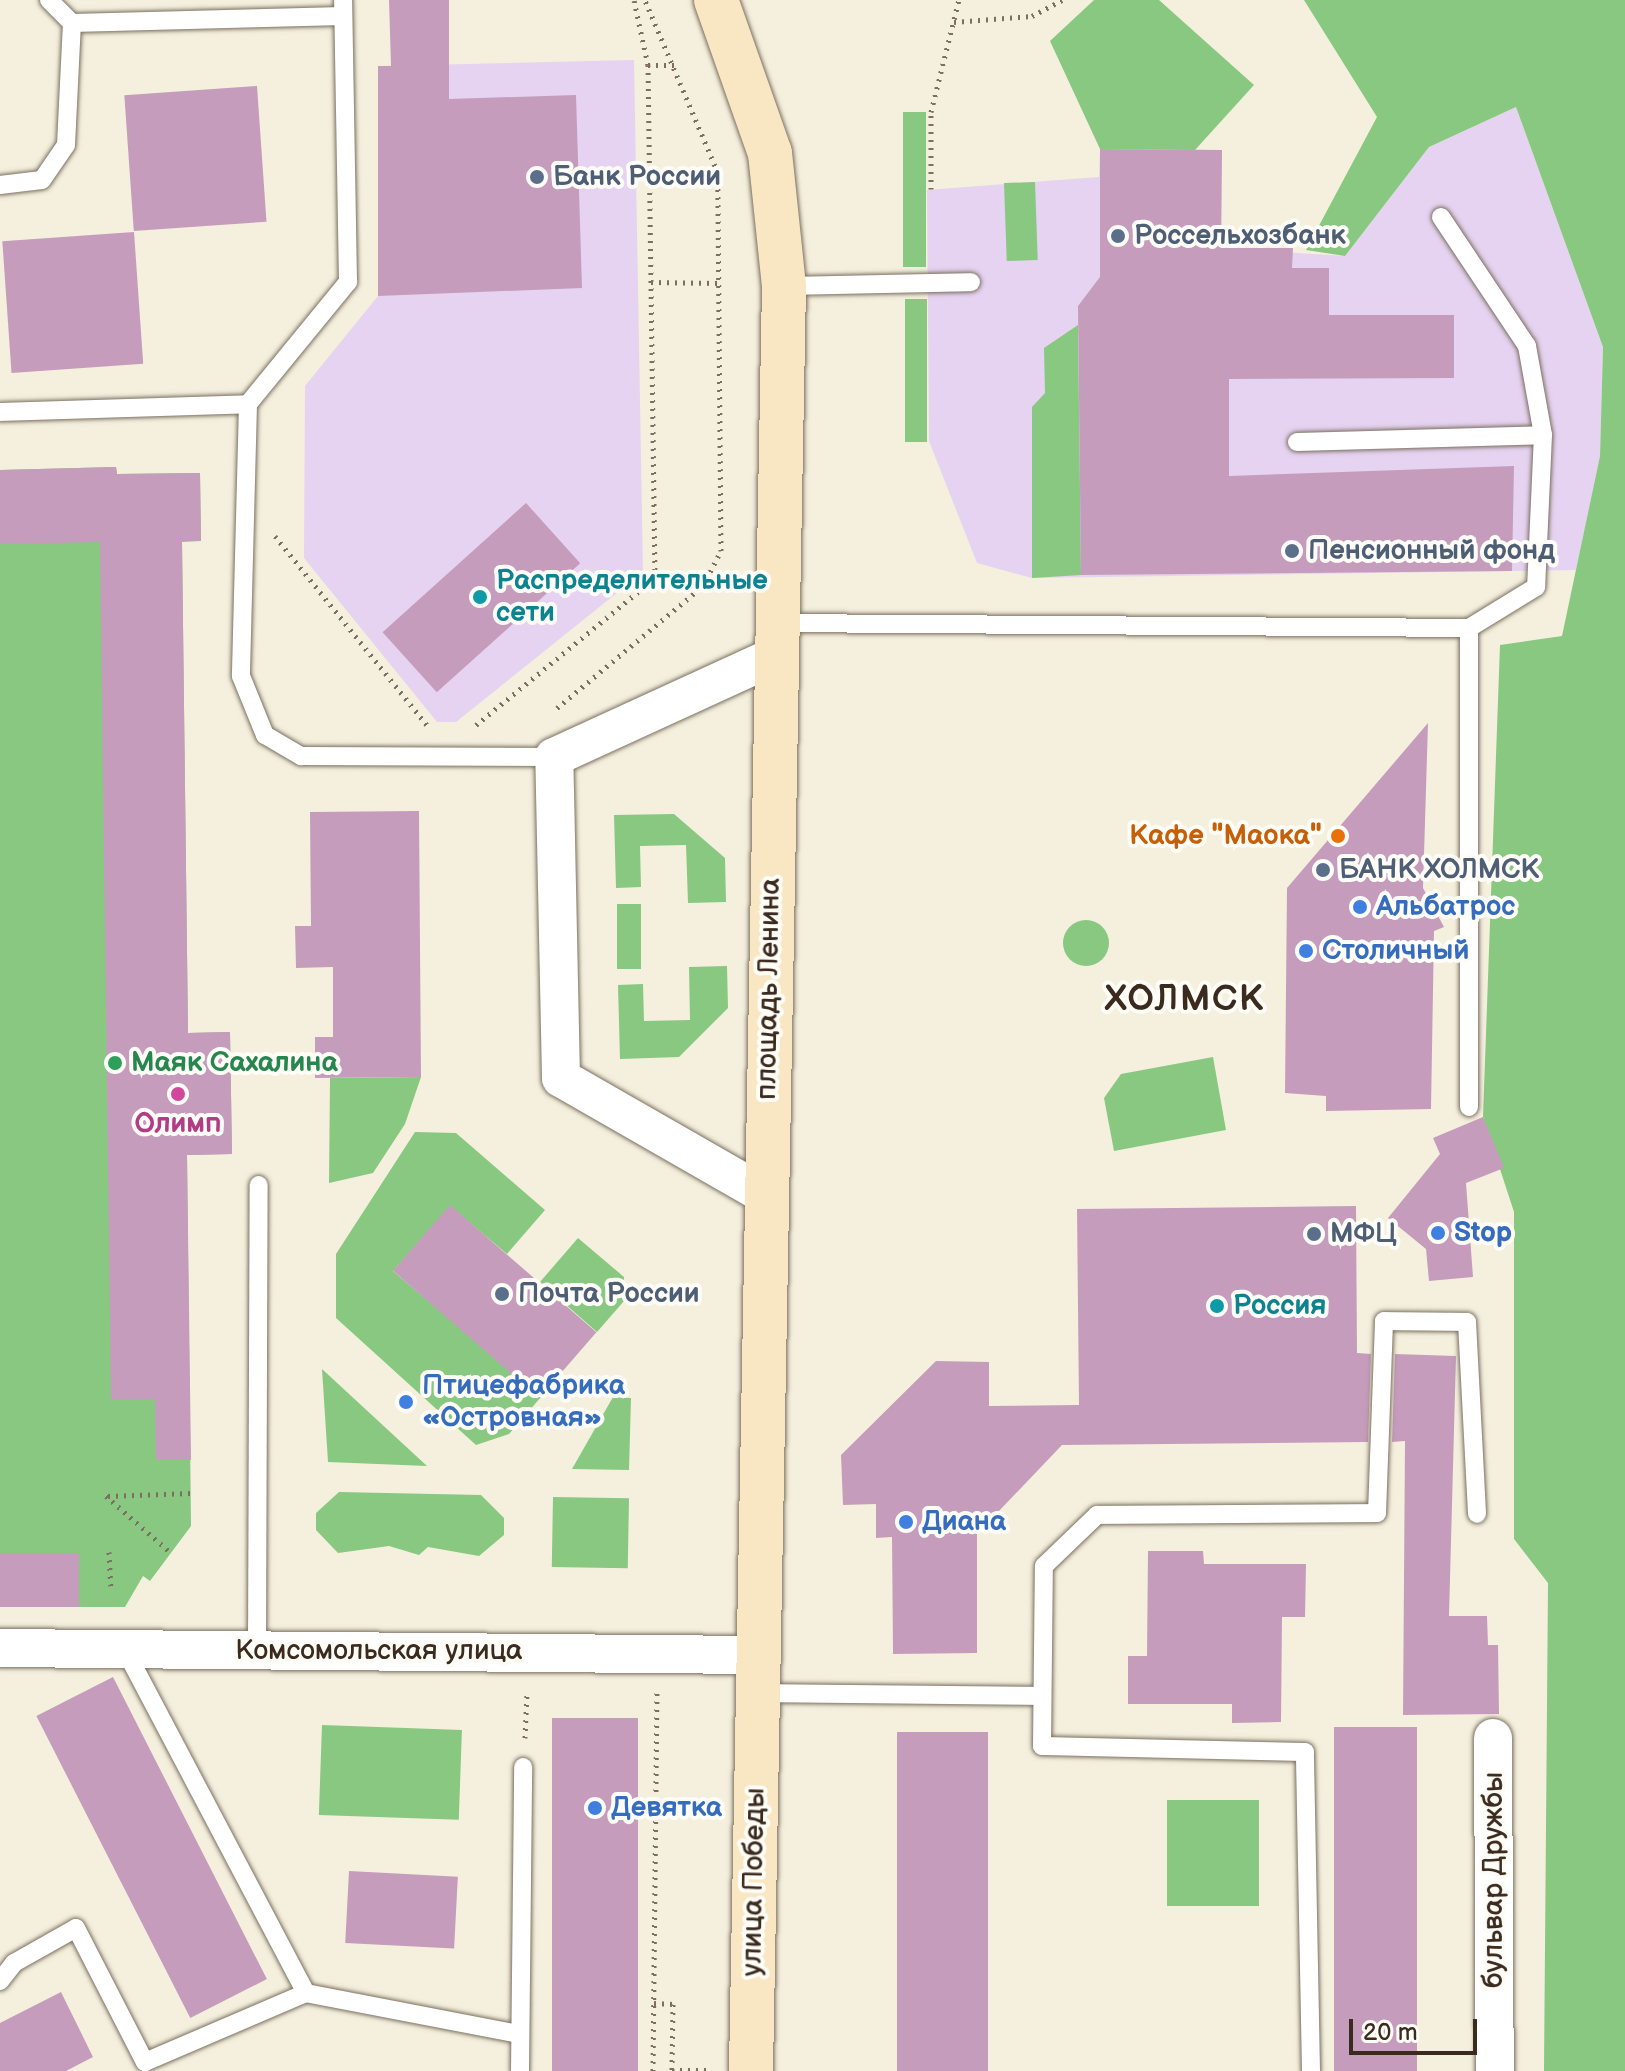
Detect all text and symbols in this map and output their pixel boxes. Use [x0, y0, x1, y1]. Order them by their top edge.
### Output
place label: Банк России [553, 160, 721, 194]
marker: Банк России [528, 168, 546, 186]
place label: Россельхозбанк [1134, 219, 1346, 253]
marker: Россельхозбанк [1109, 227, 1127, 245]
place label: Пенсионный фонд [1308, 534, 1555, 568]
marker: Пенсионный фонд [1283, 542, 1301, 560]
place label: Распределительные сети [496, 564, 768, 630]
marker: Распределительные сети [471, 588, 489, 606]
place label: Кафе "Маока" [1129, 819, 1322, 853]
marker: Кафе "Маока" [1329, 827, 1347, 845]
place label: БАНК ХОЛМСК [1339, 853, 1539, 887]
marker: БАНК ХОЛМСК [1314, 861, 1332, 879]
street label: площадь Ленина [750, 878, 788, 1100]
place label: Альбатрос [1376, 890, 1515, 924]
marker: Альбатрос [1351, 898, 1369, 916]
place label: Столичный [1322, 934, 1469, 968]
marker: Столичный [1297, 942, 1315, 960]
district label: ХОЛМСК [1105, 978, 1265, 1022]
place label: Маяк Сахалина [131, 1046, 338, 1080]
marker: Маяк Сахалина [106, 1054, 124, 1072]
marker: Олимп [169, 1085, 187, 1103]
place label: Олимп [135, 1107, 221, 1141]
place label: Stop [1454, 1216, 1512, 1250]
place label: МФЦ [1330, 1217, 1397, 1251]
marker: Stop [1429, 1224, 1447, 1242]
marker: МФЦ [1305, 1225, 1323, 1243]
place label: Почта России [518, 1277, 700, 1311]
marker: Почта России [493, 1285, 511, 1303]
place label: Россия [1233, 1289, 1326, 1323]
marker: Россия [1208, 1297, 1226, 1315]
place label: Птицефабрика «Островная» [422, 1369, 625, 1435]
marker: Птицефабрика «Островная» [397, 1393, 415, 1411]
place label: Диана [922, 1505, 1006, 1539]
marker: Диана [897, 1513, 915, 1531]
street label: Комсомольская улица [235, 1634, 523, 1668]
street label: бульвар Дружбы [1477, 1772, 1511, 1988]
street label: улица Победы [736, 1787, 772, 1977]
place label: Девятка [611, 1791, 722, 1825]
marker: Девятка [586, 1799, 604, 1817]
scale bar [1353, 2003, 1481, 2053]
text: 20 m [1363, 2018, 1418, 2047]

